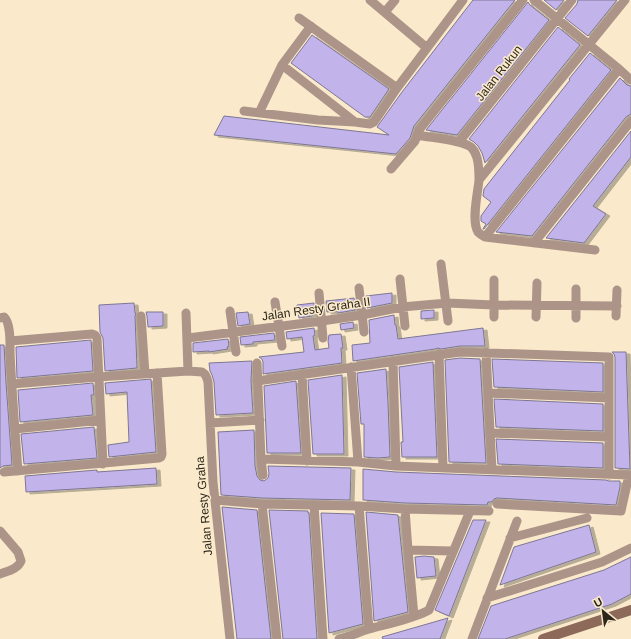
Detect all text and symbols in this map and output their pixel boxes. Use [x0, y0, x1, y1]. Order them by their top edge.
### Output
street label: Jalan Rukun [473, 42, 525, 104]
street label: Jalan Resty Graha II [261, 294, 371, 324]
street label: Jalan Resty Graha [193, 456, 215, 556]
north arrow [583, 591, 623, 631]
text: U [592, 595, 605, 609]

